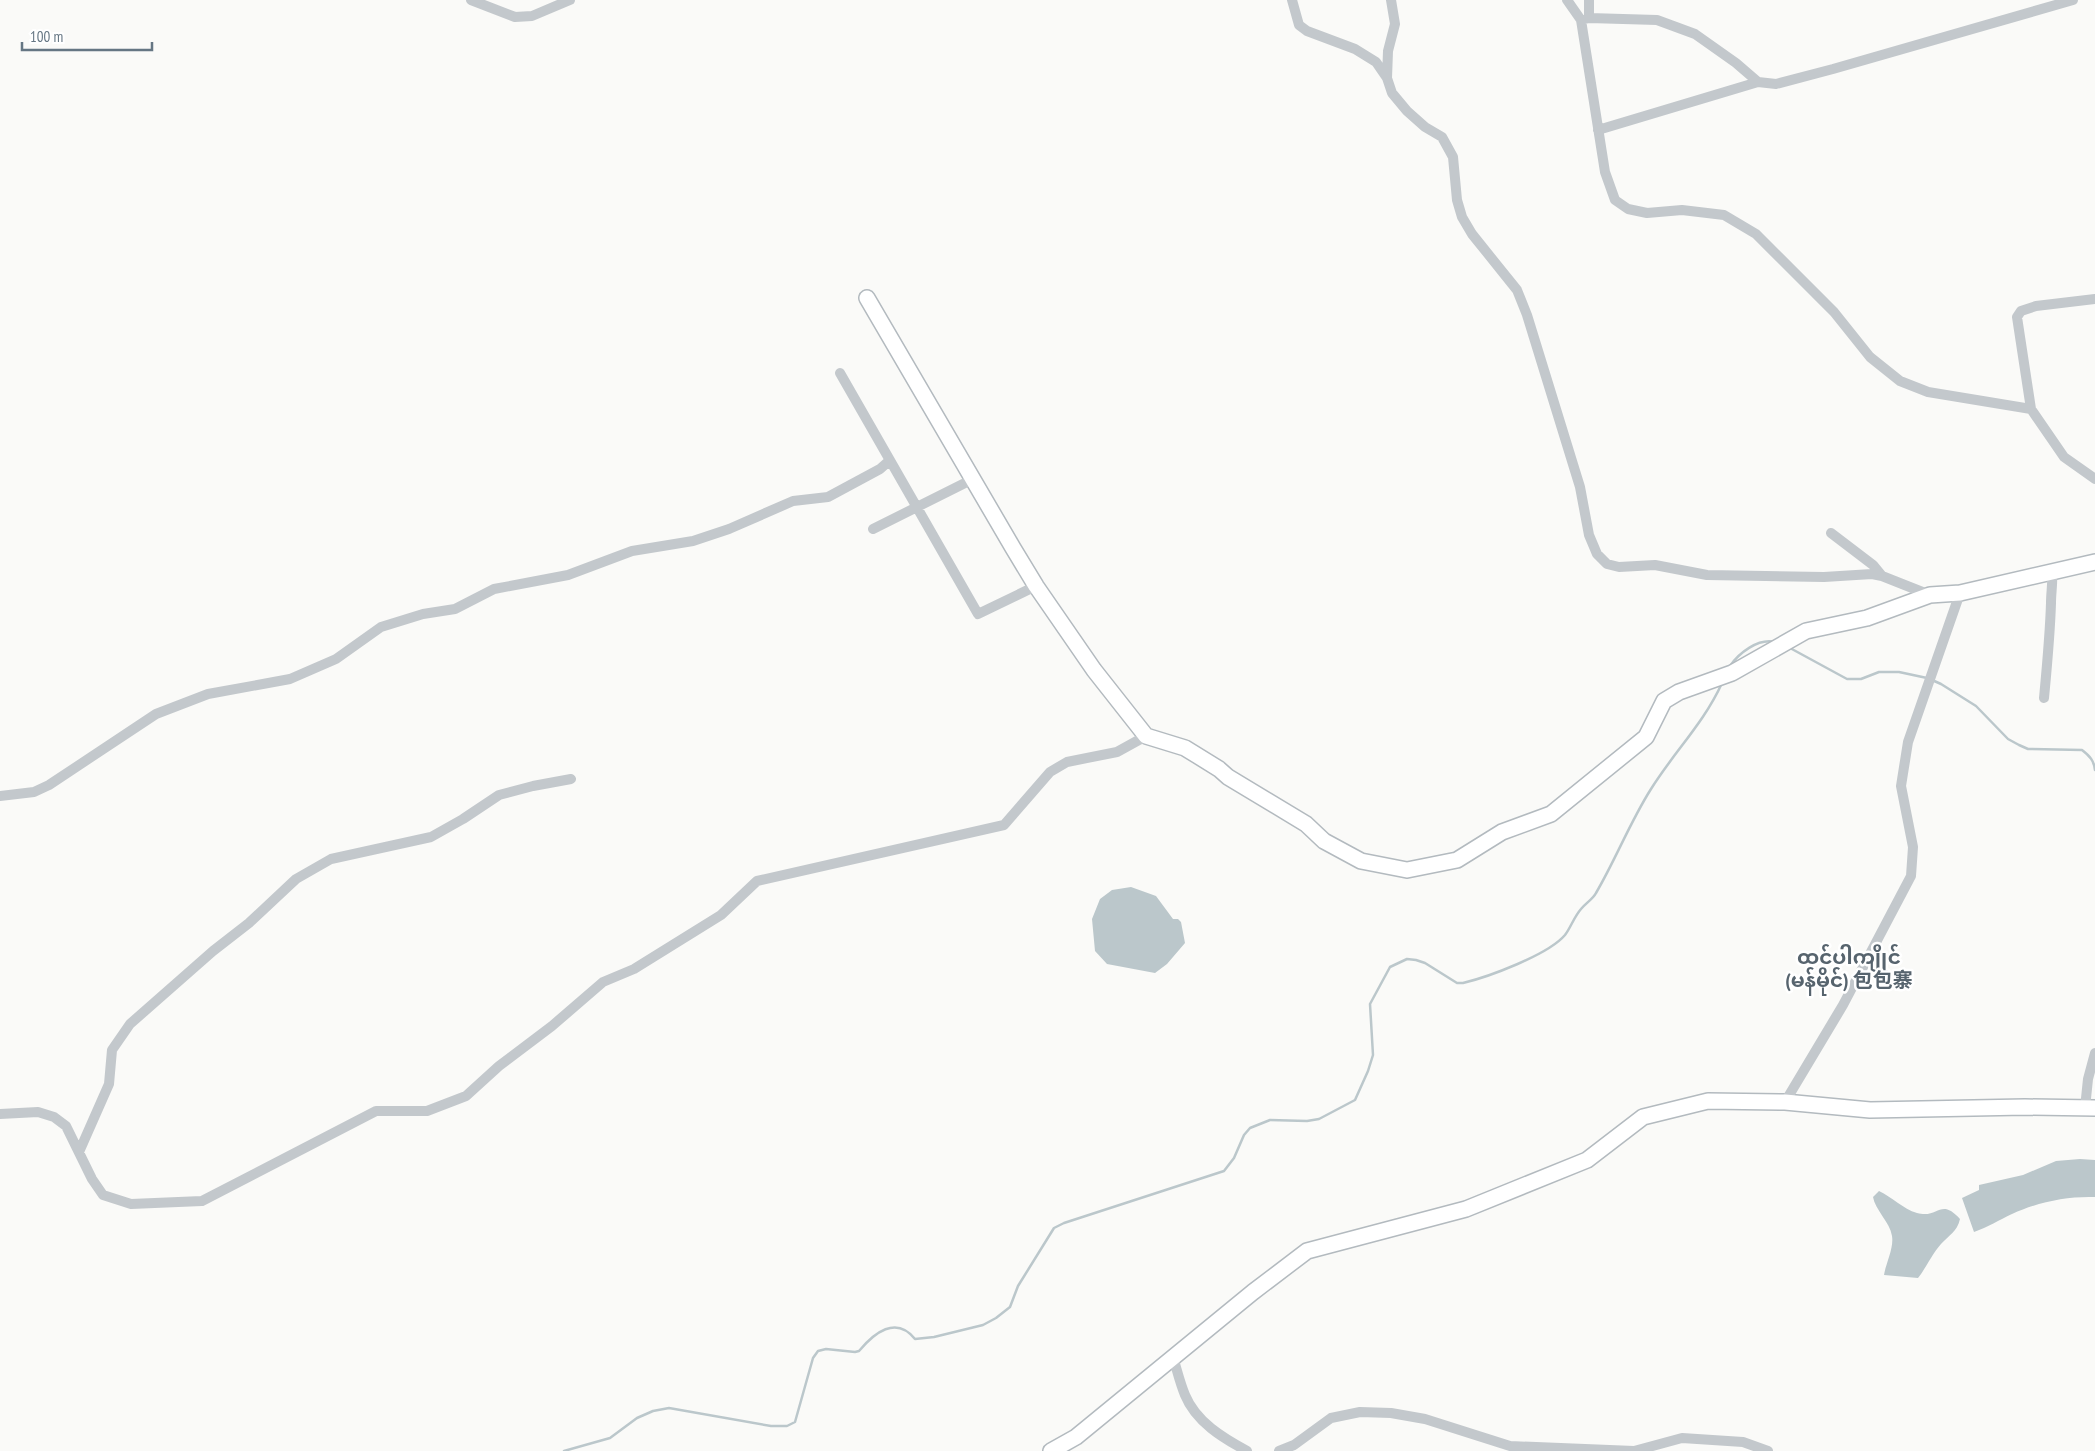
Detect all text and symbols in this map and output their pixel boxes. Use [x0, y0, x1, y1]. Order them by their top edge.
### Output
scale bar [22, 20, 152, 52]
text: 100 m [30, 27, 63, 46]
district label: ထင်ပါကျိုင် (မန်မိုင်) 包包寨 [1785, 944, 1913, 996]

